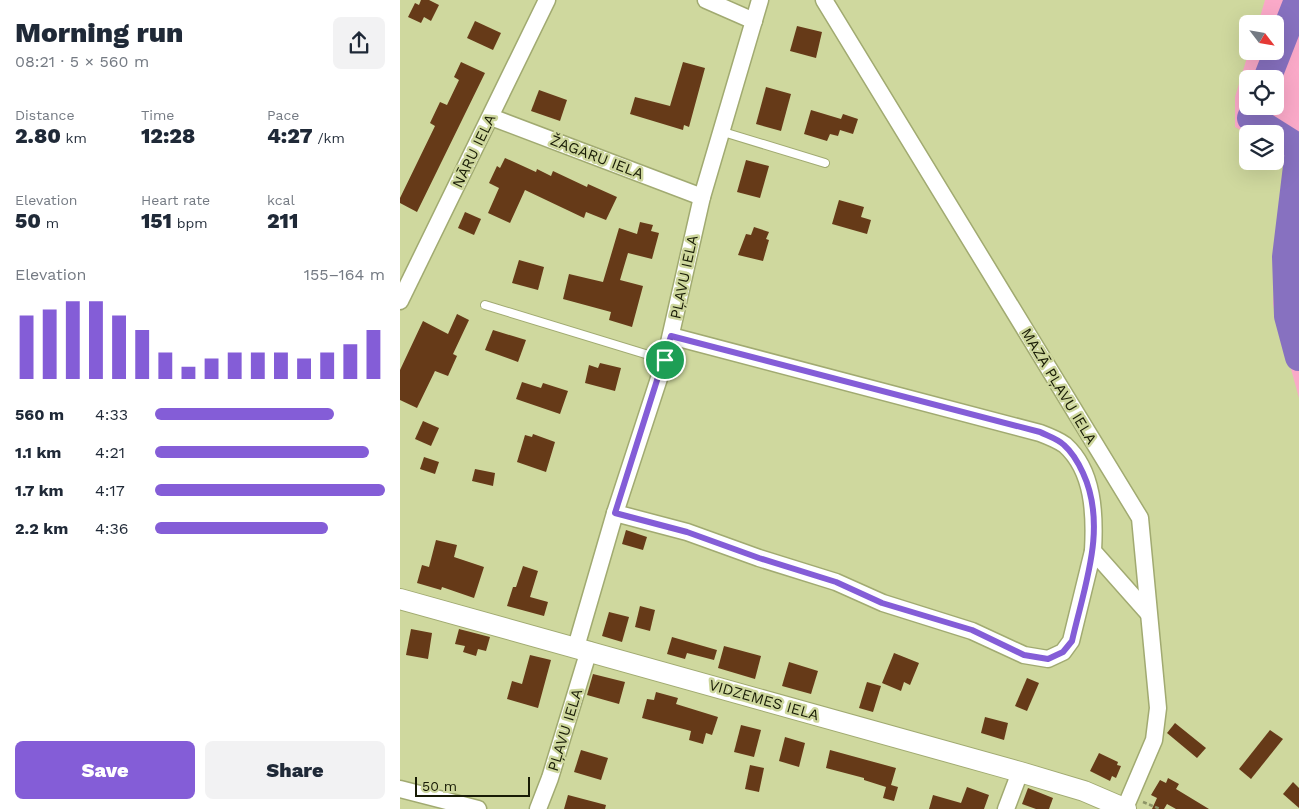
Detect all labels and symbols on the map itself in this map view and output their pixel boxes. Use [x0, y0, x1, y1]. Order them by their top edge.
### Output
north arrow [1239, 15, 1284, 60]
street label: NĀRU IELA [448, 111, 500, 191]
street label: ŽAGARU IELA [548, 131, 646, 183]
street label: PĻAVU IELA [666, 233, 702, 321]
street label: MAZĀ PĻAVU IELA [1017, 325, 1101, 447]
pin [644, 339, 686, 381]
street label: VIDZEMES IELA [707, 676, 821, 724]
street label: PĻAVU IELA [544, 686, 586, 773]
scale bar [415, 774, 530, 797]

